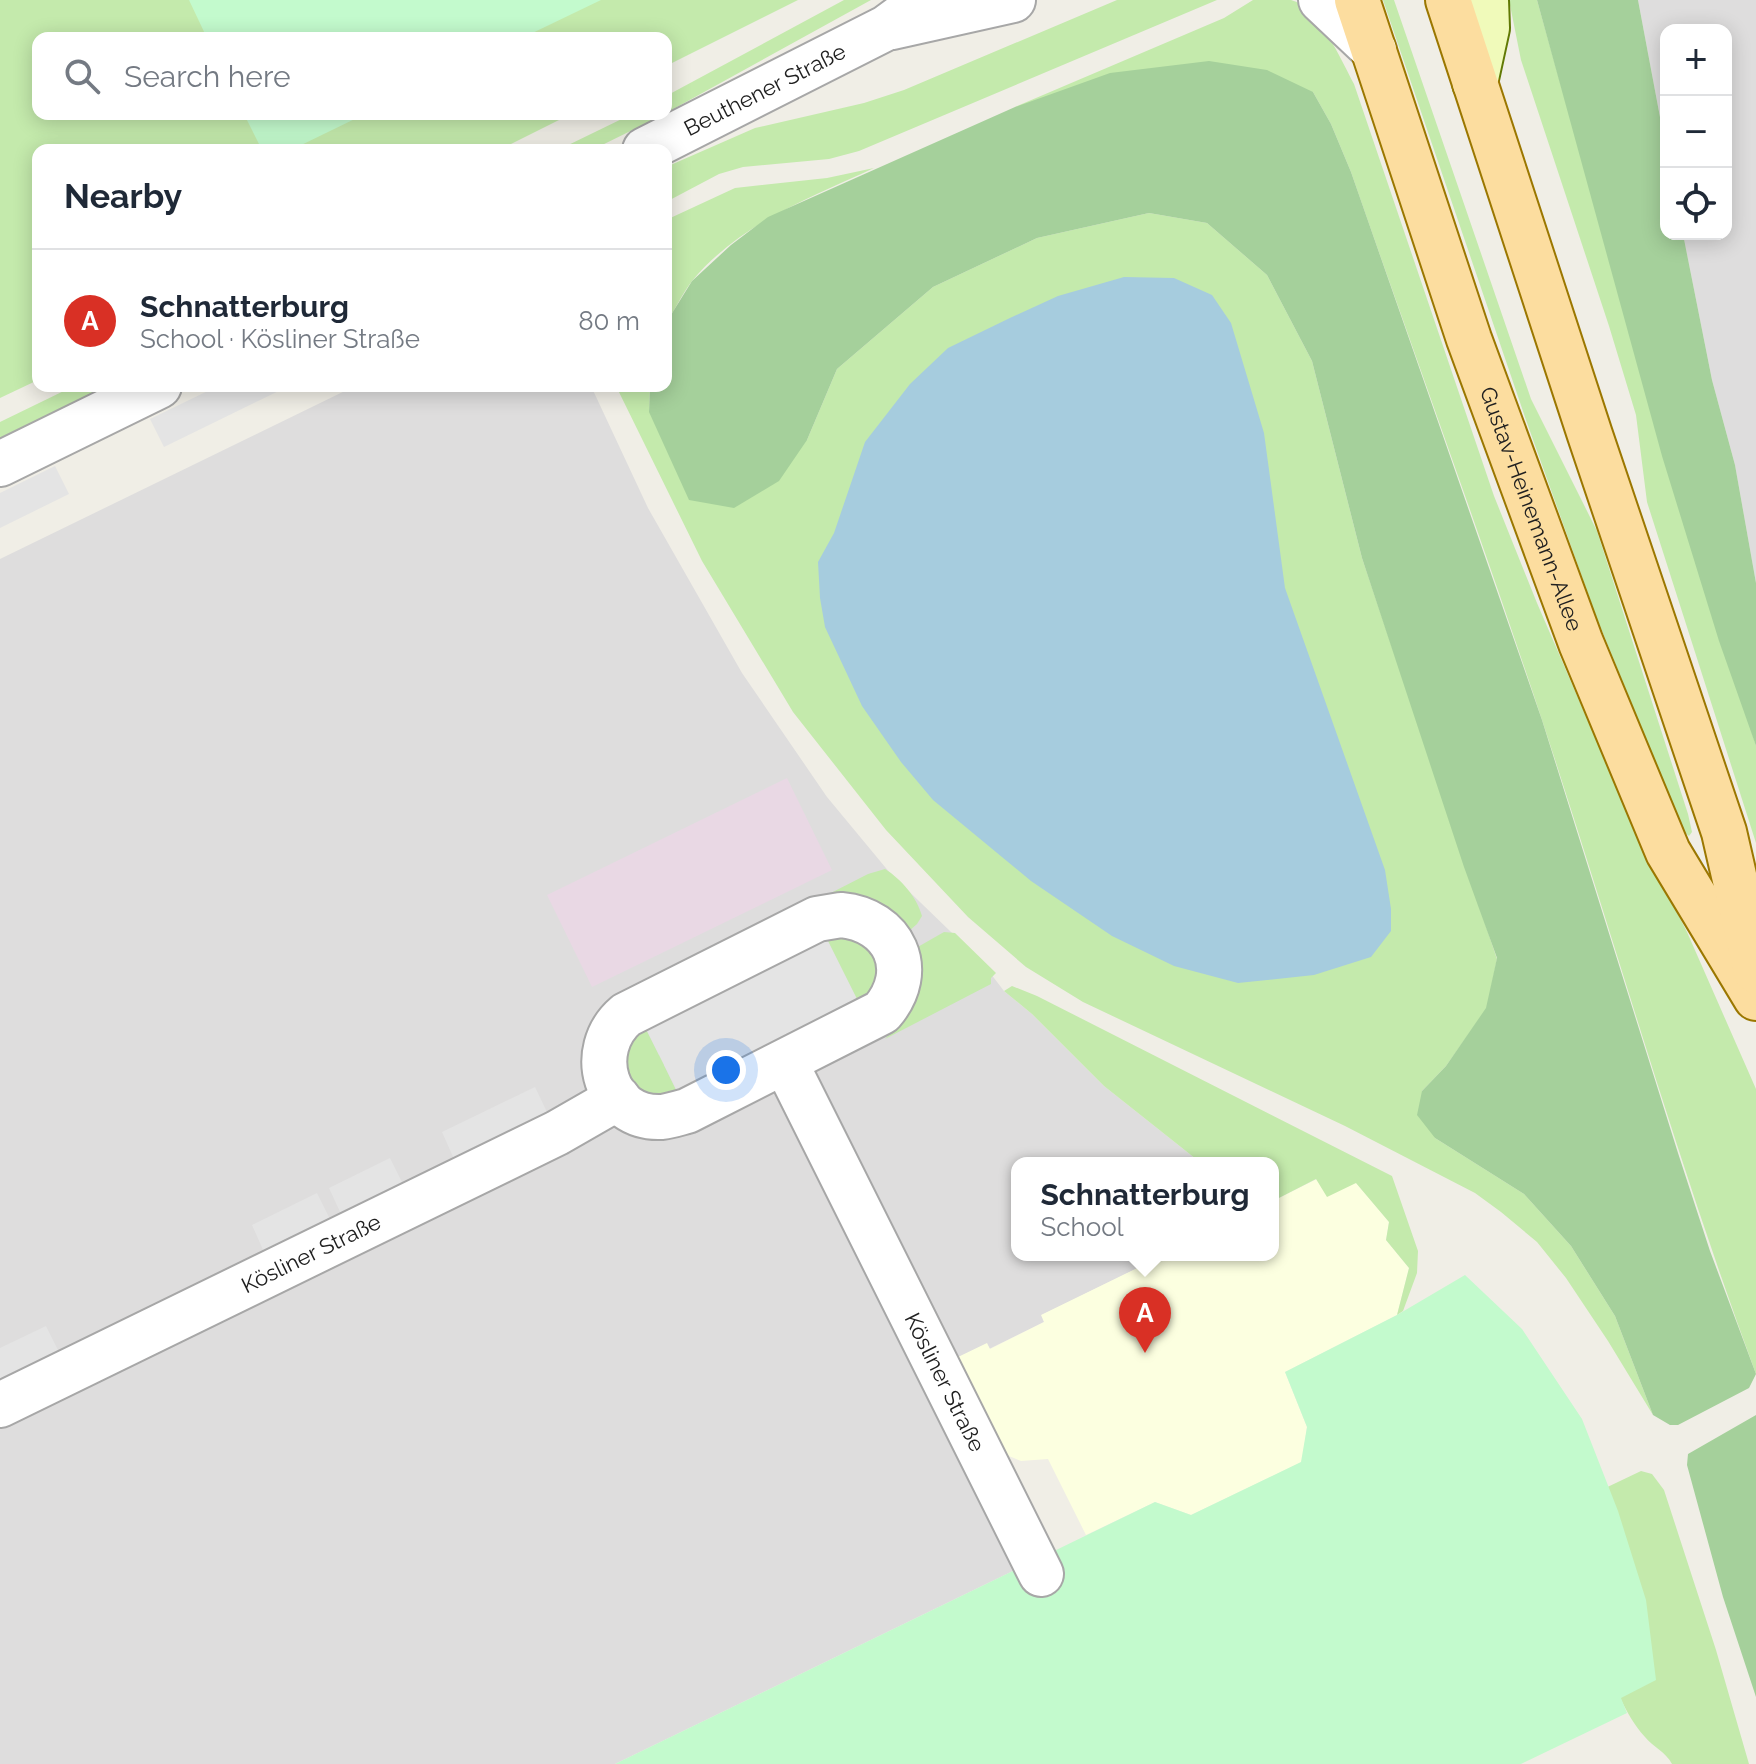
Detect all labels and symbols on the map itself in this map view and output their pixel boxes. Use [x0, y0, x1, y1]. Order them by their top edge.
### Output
street label: Beuthener Straße [679, 38, 850, 141]
street label: Gustav-Heinemann-Allee [1475, 383, 1588, 635]
your location [706, 1050, 746, 1090]
street label: Kösliner Straße [237, 1208, 385, 1298]
pin: A [1119, 1287, 1171, 1353]
street label: Kösliner Straße [900, 1308, 991, 1456]

